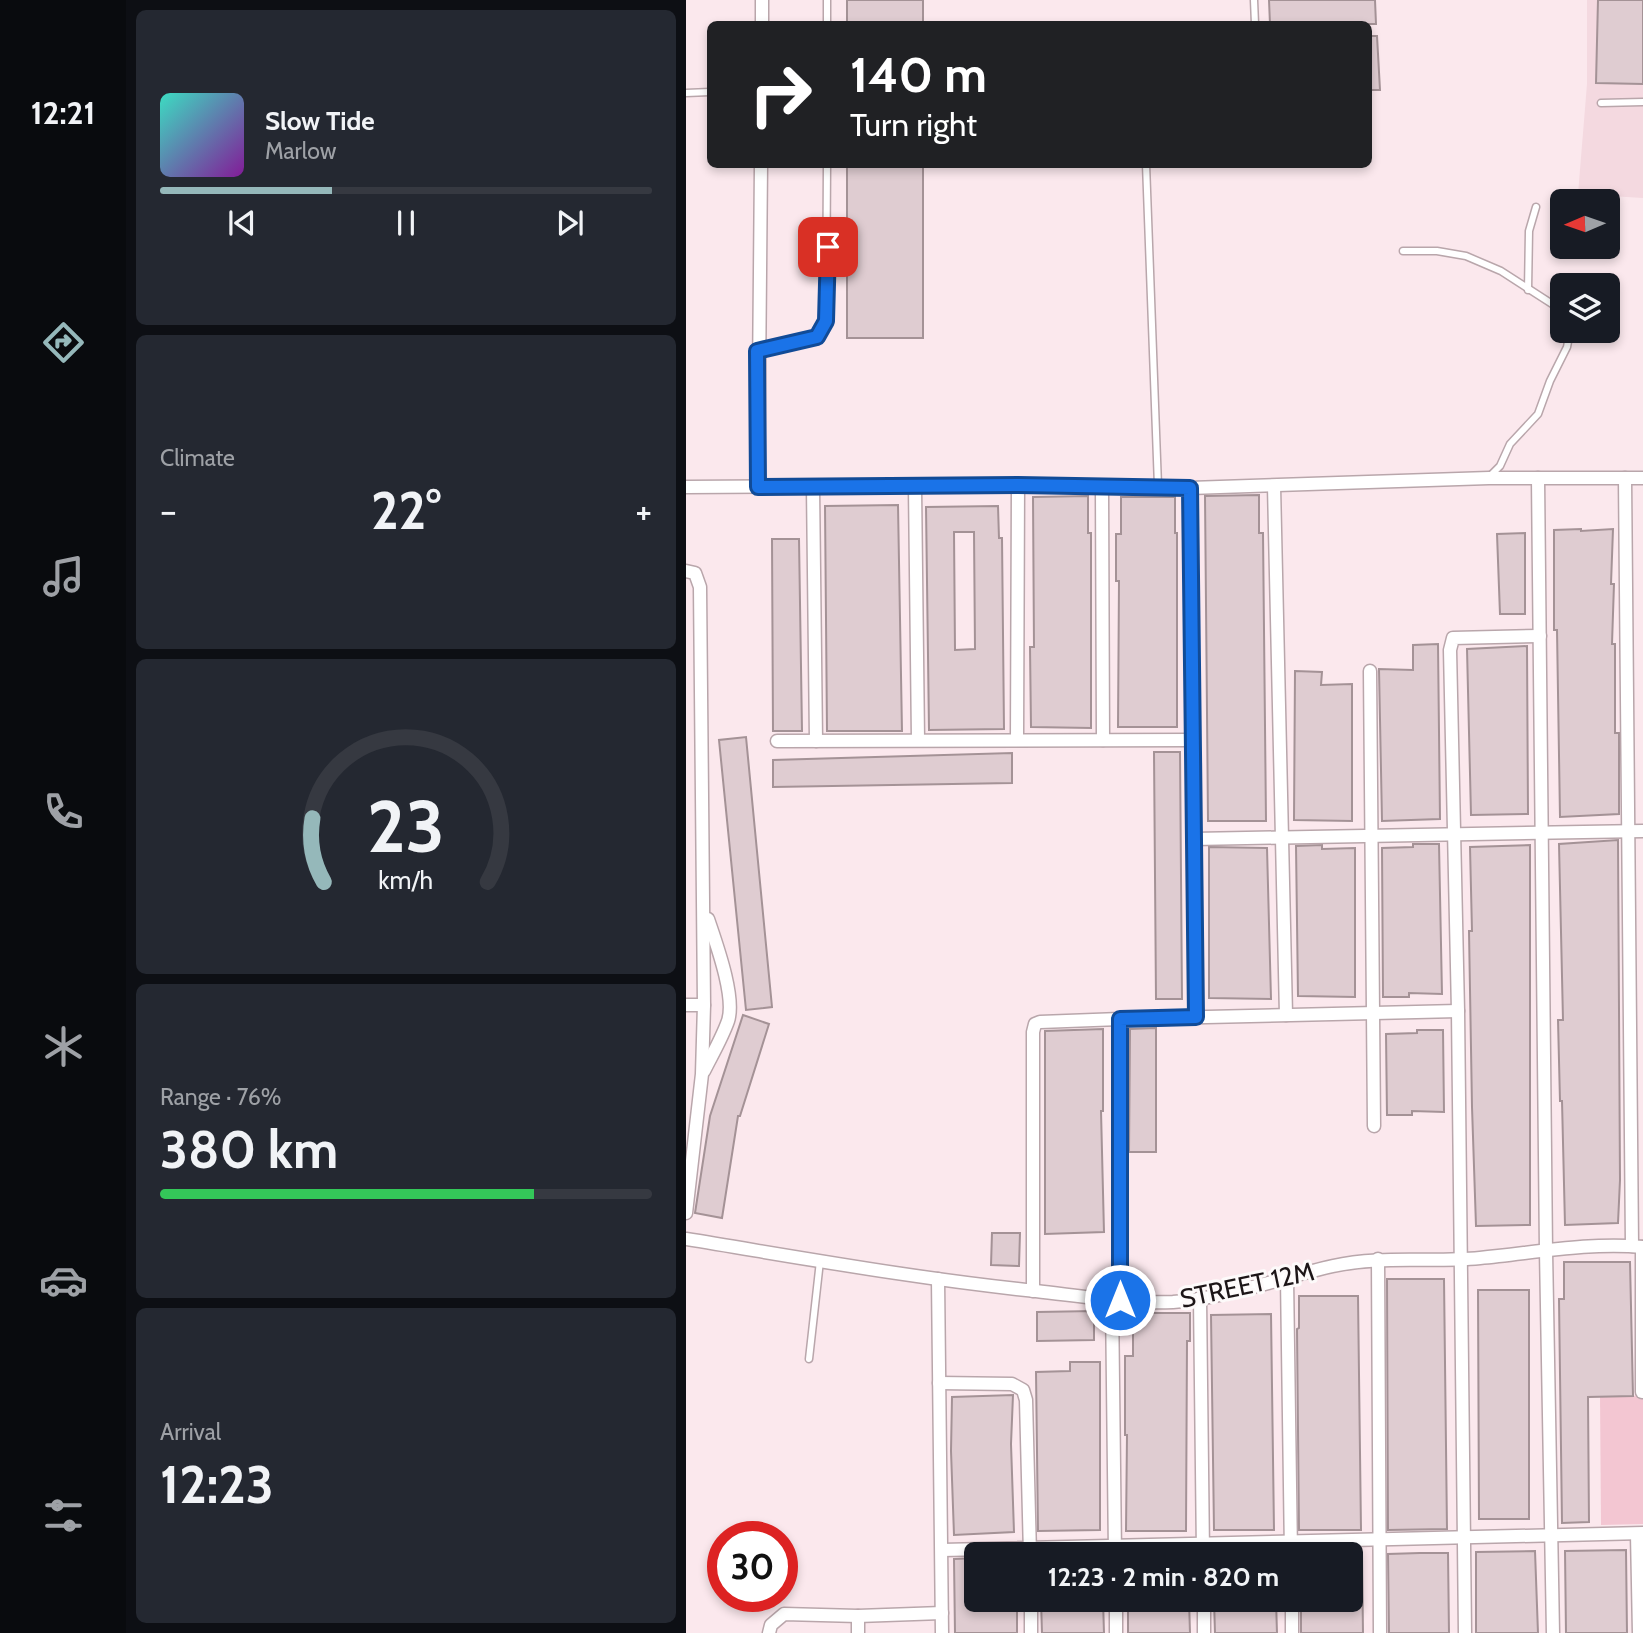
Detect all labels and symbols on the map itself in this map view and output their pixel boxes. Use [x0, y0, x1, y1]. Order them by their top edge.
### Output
north arrow [1550, 189, 1620, 259]
pin [798, 217, 858, 277]
street label: STREET 12M [1177, 1255, 1317, 1315]
position arrow [1083, 1263, 1157, 1337]
speed limit sign: 30 [707, 1521, 798, 1612]

